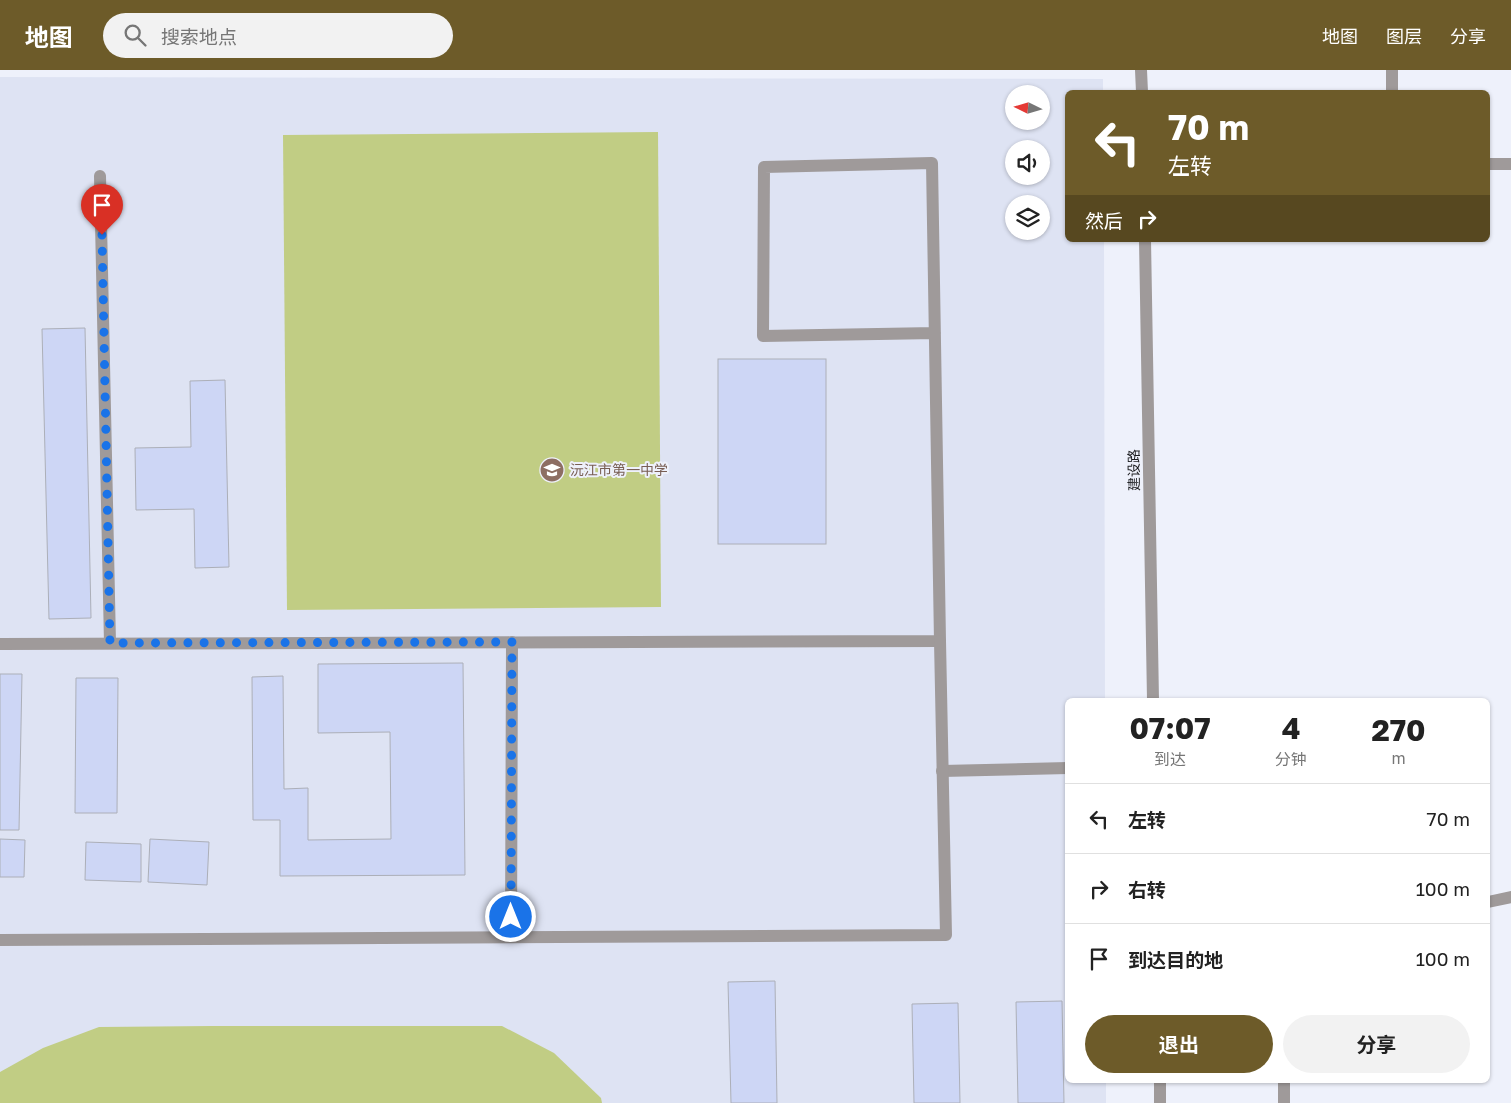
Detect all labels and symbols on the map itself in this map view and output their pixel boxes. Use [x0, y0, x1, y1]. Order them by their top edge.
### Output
north arrow [1005, 85, 1050, 130]
pin [81, 184, 123, 235]
street label: 建设路 [1125, 449, 1142, 491]
school or university icon: 沅江市第一中学 [539, 457, 565, 483]
place label: 沅江市第一中学 [570, 461, 668, 478]
position arrow [484, 890, 536, 942]

